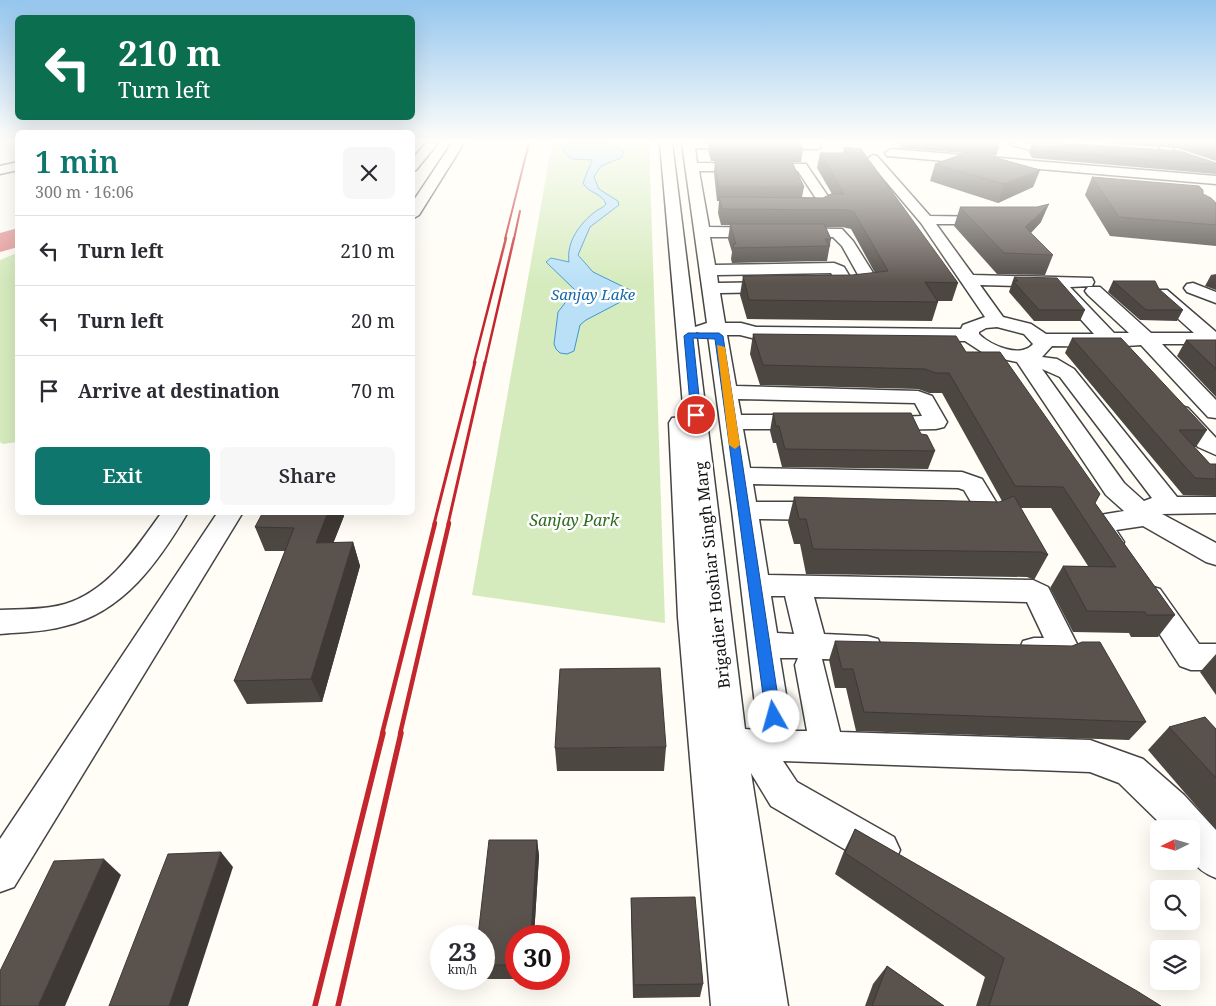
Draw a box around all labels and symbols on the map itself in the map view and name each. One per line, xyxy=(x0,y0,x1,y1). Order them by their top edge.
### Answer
water label: Sanjay Lake xyxy=(551,284,636,304)
pin xyxy=(675,394,717,436)
street label: Brigadier Hoshiar Singh Marg xyxy=(689,460,735,690)
park label: Sanjay Park xyxy=(529,509,620,531)
position arrow xyxy=(747,690,799,742)
north arrow xyxy=(1150,820,1200,870)
speed limit sign: 30 xyxy=(505,925,570,990)

